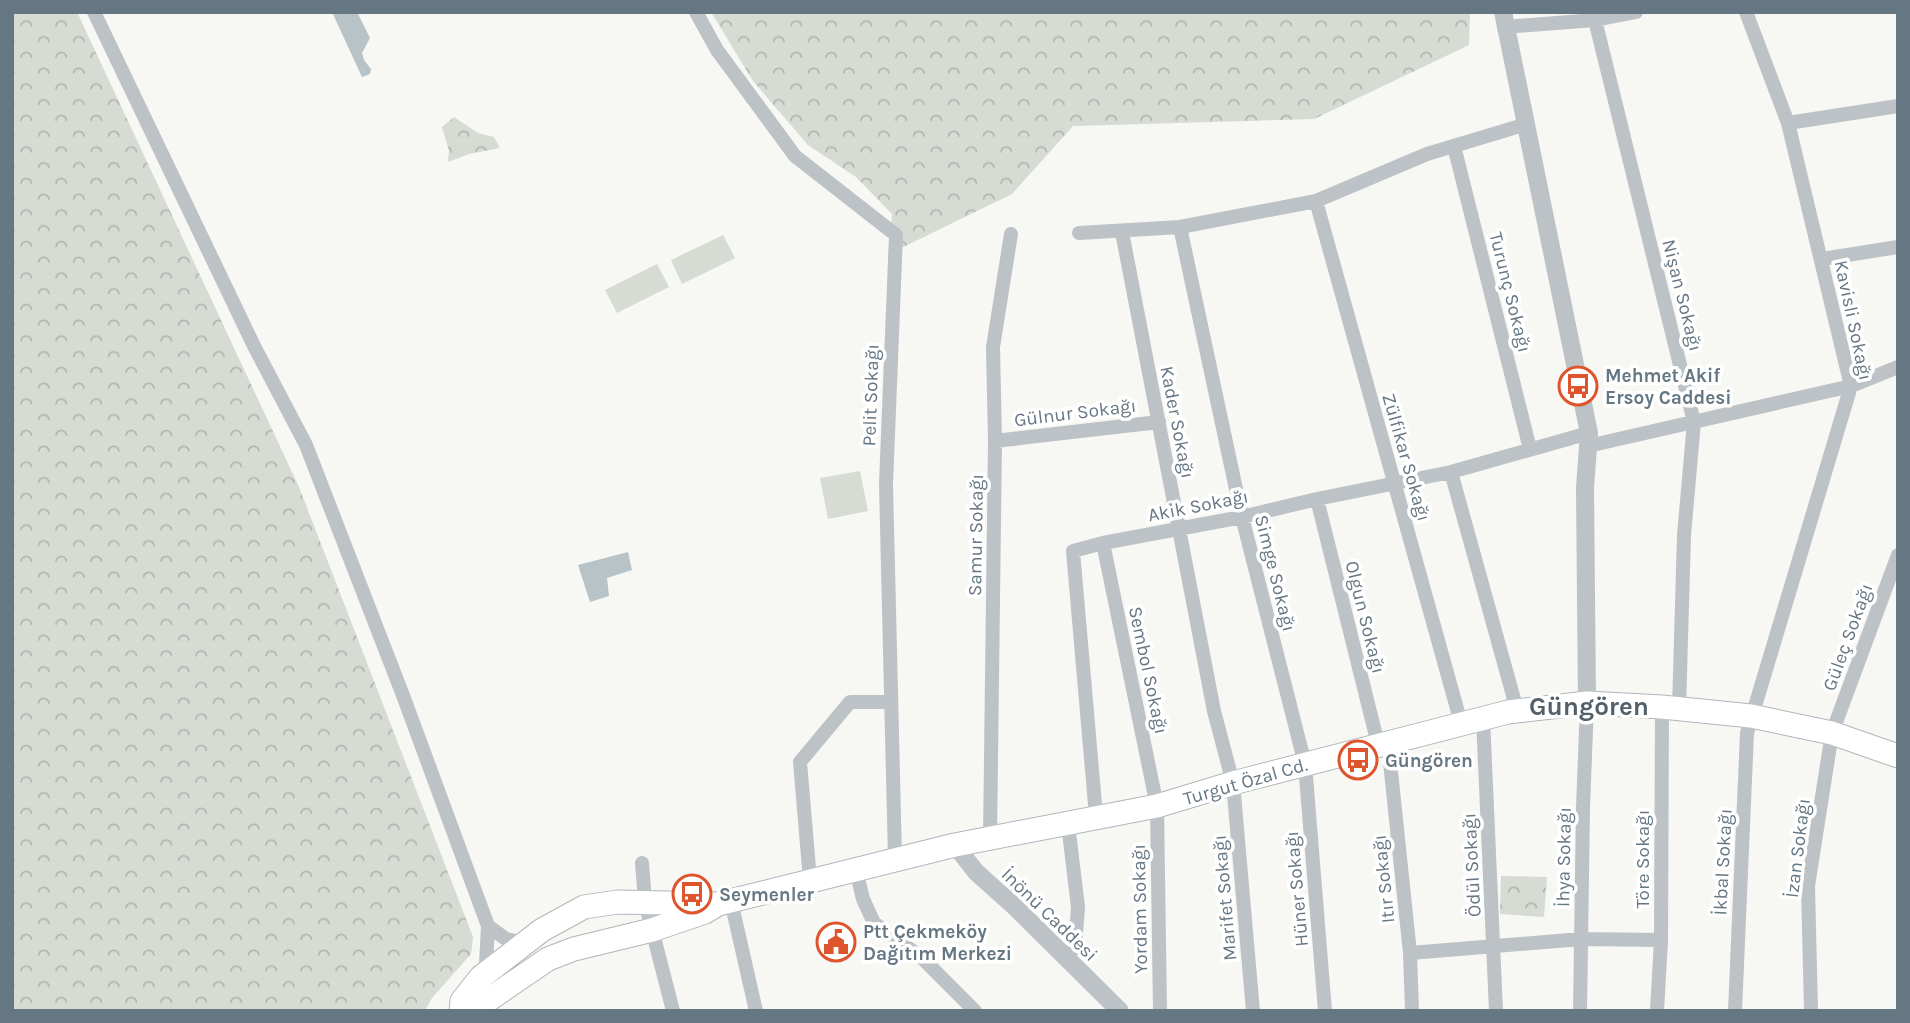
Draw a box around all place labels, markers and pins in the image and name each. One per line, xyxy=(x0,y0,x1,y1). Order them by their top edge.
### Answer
bus stop icon: Mehmet Akif Ersoy Caddesi xyxy=(1557,365,1599,407)
place label: Mehmet Akif Ersoy Caddesi xyxy=(1605,365,1732,409)
bus stop icon: Güngören xyxy=(1337,739,1379,781)
place label: Güngören xyxy=(1385,750,1473,772)
bus stop icon: Seymenler xyxy=(671,873,713,915)
place label: Seymenler xyxy=(719,884,815,906)
public building icon: Ptt Çekmeköy Dağıtım Merkezi xyxy=(815,921,857,963)
place label: Ptt Çekmeköy Dağıtım Merkezi xyxy=(863,921,1012,965)

